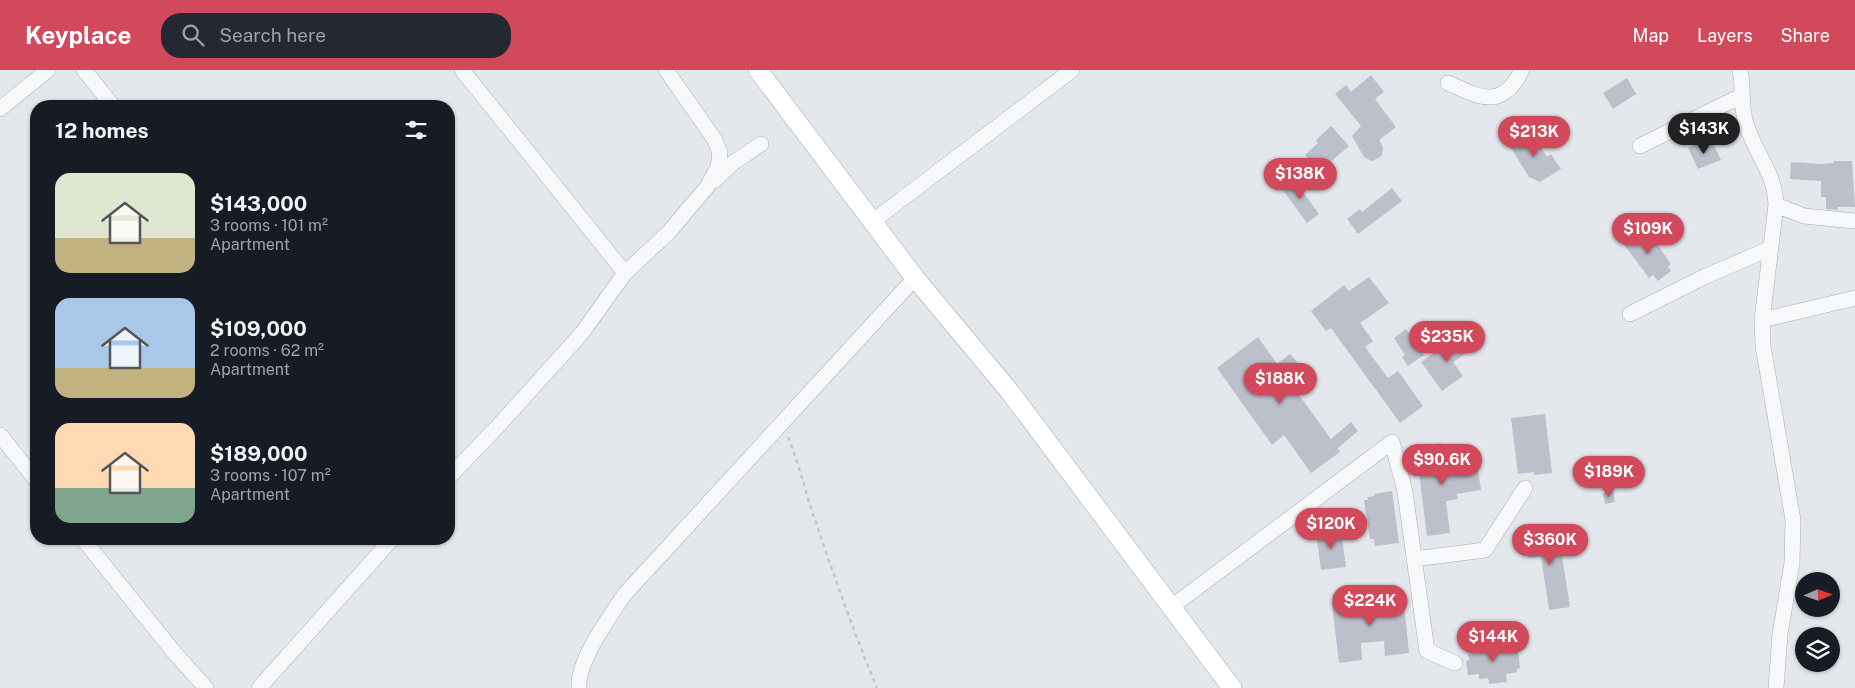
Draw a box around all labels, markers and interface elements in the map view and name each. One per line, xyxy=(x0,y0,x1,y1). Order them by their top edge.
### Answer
search box xyxy=(161,13,511,58)
text: Keyplace xyxy=(25,21,131,49)
icon: search xyxy=(179,21,207,49)
text: Search here xyxy=(219,24,326,46)
text: Map xyxy=(1633,25,1669,46)
text: Layers xyxy=(1697,25,1753,46)
text: Share xyxy=(1781,25,1830,46)
pin: $143K xyxy=(1669,112,1739,155)
icon: filters xyxy=(402,116,430,144)
pin: $213K xyxy=(1499,116,1569,158)
text: 12 homes xyxy=(55,118,149,143)
text: $143K xyxy=(1679,119,1729,138)
text: $213K xyxy=(1509,122,1559,141)
pin: $138K xyxy=(1265,158,1335,200)
text: $138K xyxy=(1275,164,1325,183)
text: $143,000 xyxy=(210,191,307,216)
icon: home xyxy=(95,193,155,253)
pin: $109K xyxy=(1613,212,1683,255)
text: 3 rooms · 101 m² xyxy=(210,216,328,235)
text: $109K xyxy=(1623,219,1673,238)
text: Apartment xyxy=(210,235,290,254)
text: $109,000 xyxy=(210,316,307,341)
icon: home xyxy=(95,318,155,378)
pin: $235K xyxy=(1412,320,1482,363)
text: $235K xyxy=(1420,327,1474,346)
text: 2 rooms · 62 m² xyxy=(210,341,324,360)
text: Apartment xyxy=(210,360,290,379)
pin: $188K xyxy=(1245,362,1315,405)
text: $188K xyxy=(1255,369,1305,388)
text: $189,000 xyxy=(210,441,307,466)
icon: home xyxy=(95,443,155,503)
pin: $90.6K xyxy=(1401,444,1483,486)
text: $90.6K xyxy=(1413,450,1471,469)
pin: $189K xyxy=(1574,456,1644,498)
text: $189K xyxy=(1584,462,1634,481)
text: 3 rooms · 107 m² xyxy=(210,466,331,485)
text: Apartment xyxy=(210,485,290,504)
pin: $120K xyxy=(1296,508,1366,550)
text: $120K xyxy=(1306,514,1356,533)
pin: $360K xyxy=(1515,524,1585,566)
text: $360K xyxy=(1523,530,1577,549)
north arrow xyxy=(1795,572,1840,618)
map controls xyxy=(1795,572,1840,672)
pin: $224K xyxy=(1335,584,1405,627)
text: $224K xyxy=(1343,591,1397,610)
pin: $144K xyxy=(1458,620,1528,663)
text: $144K xyxy=(1468,627,1518,646)
button: layers xyxy=(1795,627,1840,672)

